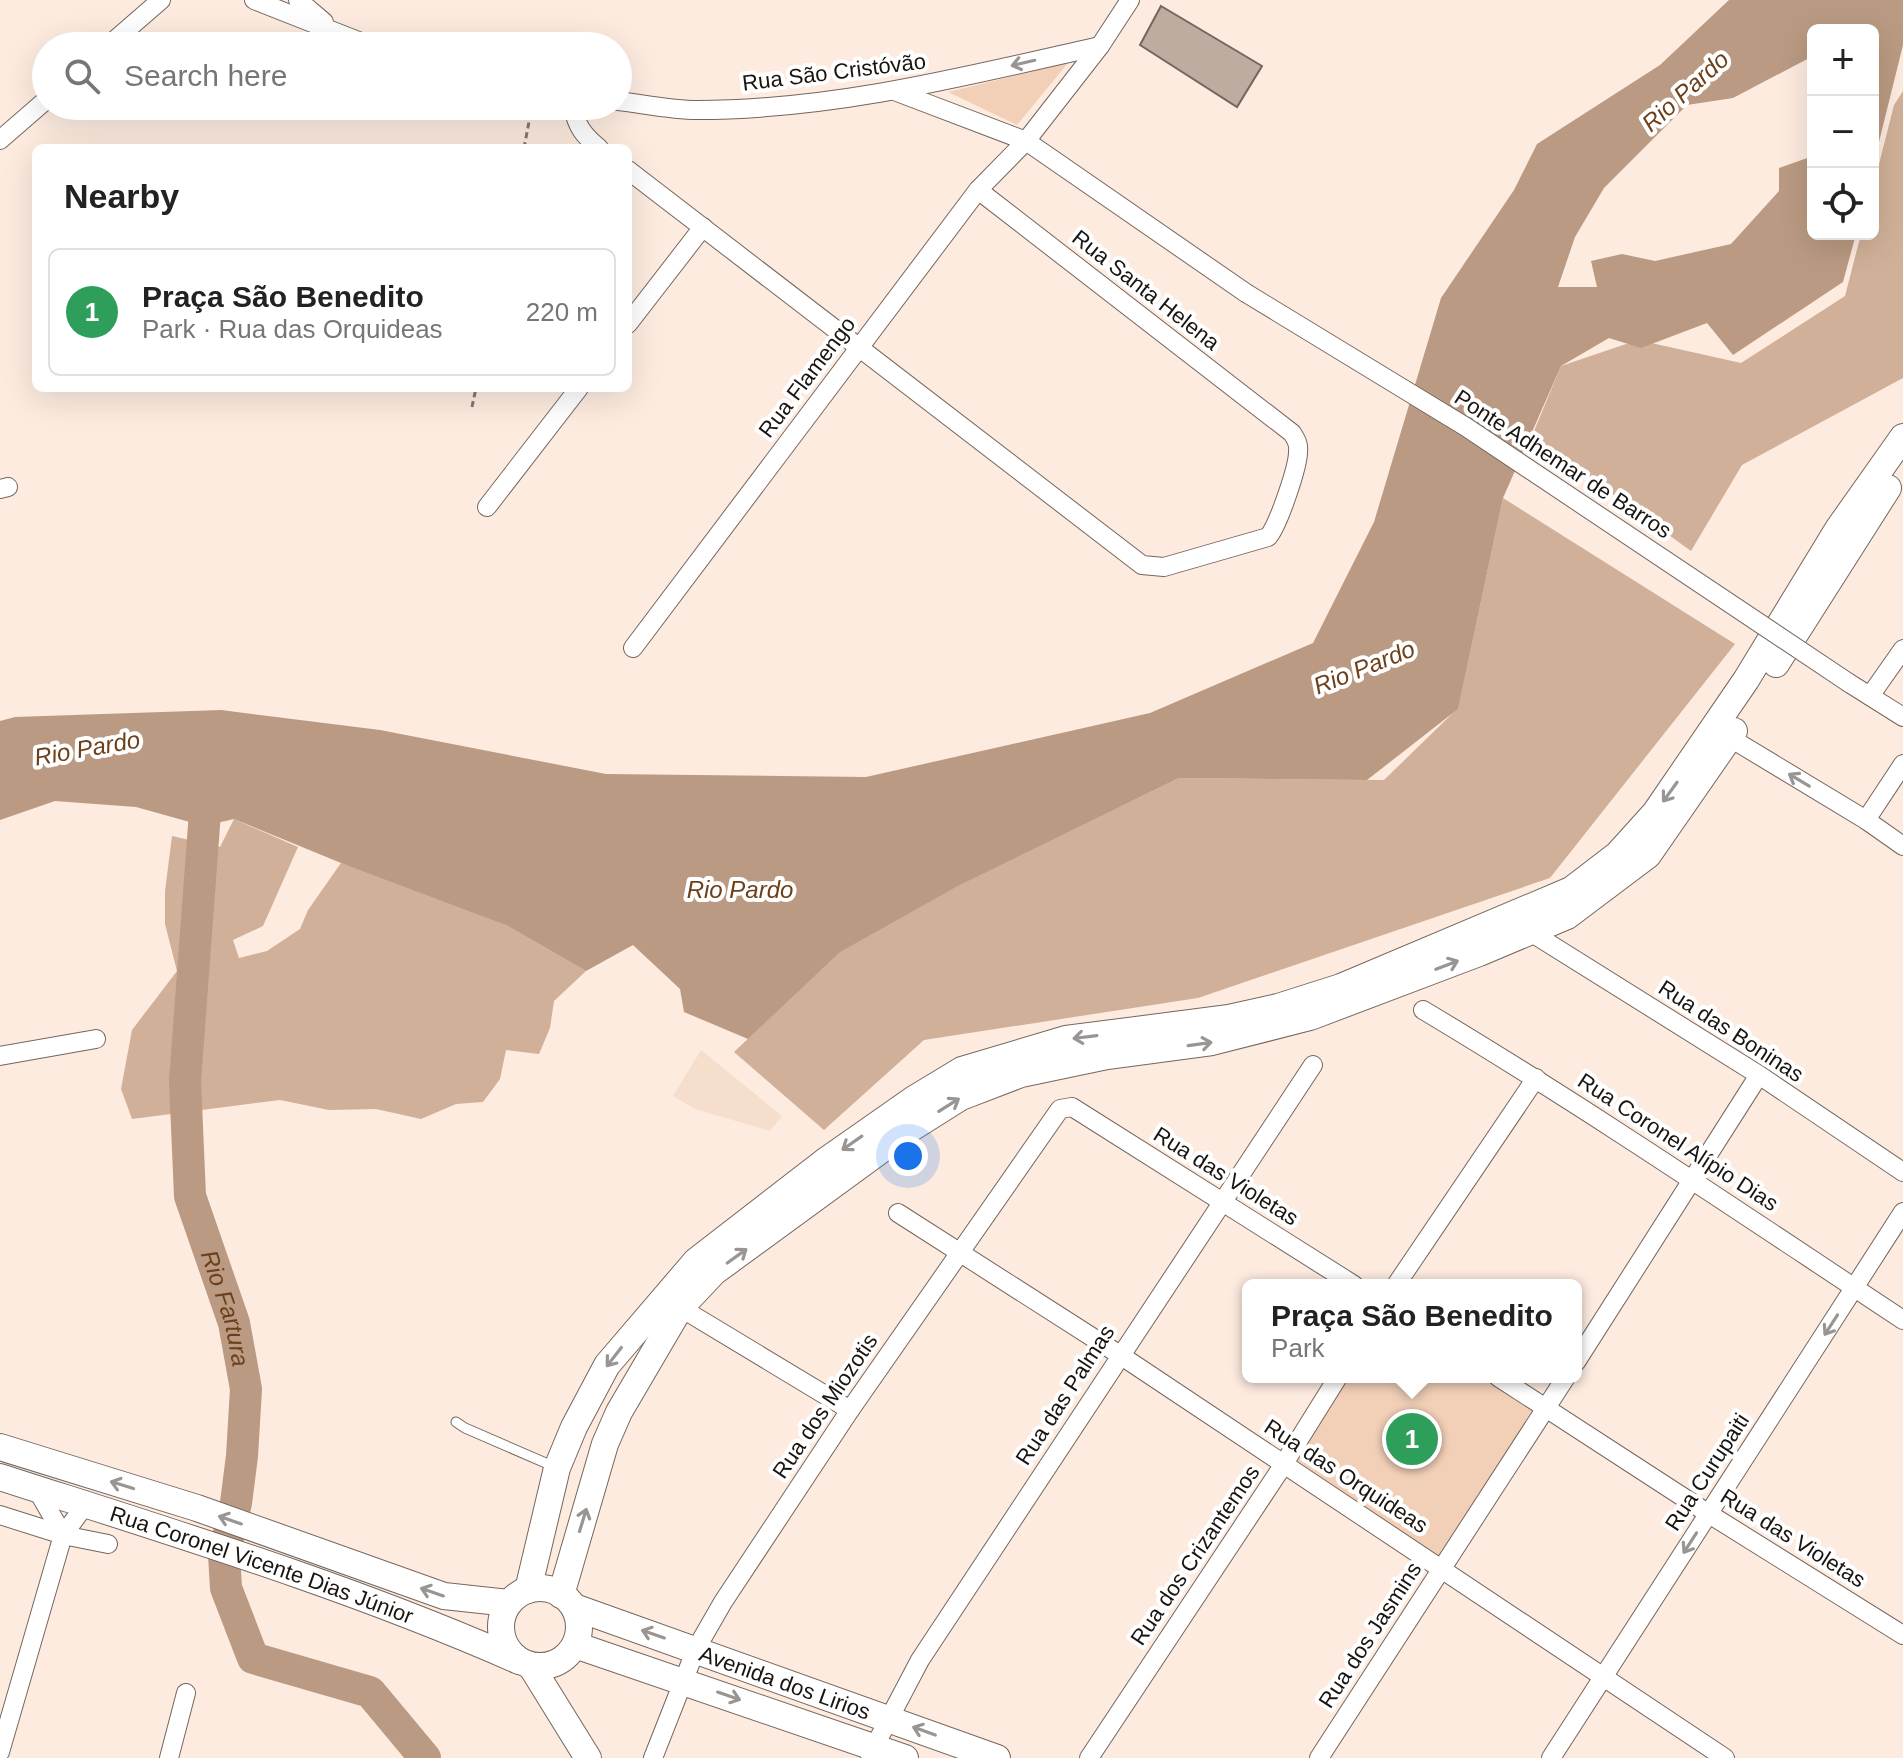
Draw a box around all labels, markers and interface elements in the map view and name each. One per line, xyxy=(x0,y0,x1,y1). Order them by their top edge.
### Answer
map controls xyxy=(1807,24,1879,240)
button: + xyxy=(1807,24,1879,96)
search box xyxy=(32,32,632,120)
water label: Rio Pardo xyxy=(1636,45,1734,137)
street label: Rua São Cristóvão xyxy=(741,48,927,96)
icon: search xyxy=(60,54,104,98)
one-way arrow xyxy=(1011,57,1037,72)
text: Search here xyxy=(124,59,287,92)
button: − xyxy=(1807,96,1879,168)
button: locate xyxy=(1807,168,1879,240)
text: Nearby xyxy=(64,177,179,215)
street label: Rua Santa Helena xyxy=(1067,225,1225,356)
text: Praça São Benedito xyxy=(142,280,424,313)
text: 1 xyxy=(85,297,99,327)
text: 220 m xyxy=(526,297,598,327)
street label: Rua Flamengo xyxy=(754,312,860,442)
text: Park · Rua das Orquideas xyxy=(142,314,443,344)
street label: Ponte Adhemar de Barros xyxy=(1450,385,1676,543)
water label: Rio Pardo xyxy=(1309,634,1419,700)
water label: Rio Pardo xyxy=(32,725,142,771)
one-way arrow xyxy=(1788,771,1811,787)
one-way arrow xyxy=(1662,780,1678,802)
water label: Rio Pardo xyxy=(687,876,793,903)
one-way arrow xyxy=(1434,957,1459,971)
street label: Rua das Boninas xyxy=(1654,975,1808,1087)
one-way arrow xyxy=(1073,1030,1098,1045)
one-way arrow xyxy=(1187,1036,1212,1051)
street label: Rua Coronel Alípio Dias xyxy=(1573,1068,1783,1216)
one-way arrow xyxy=(937,1096,960,1112)
street label: Rua das Violetas xyxy=(1149,1121,1303,1231)
one-way arrow xyxy=(841,1135,863,1151)
your location xyxy=(888,1136,928,1176)
water label: Rio Fartura xyxy=(196,1246,255,1368)
one-way arrow xyxy=(726,1247,747,1264)
popup xyxy=(1242,1279,1582,1383)
text: Praça São Benedito xyxy=(1271,1299,1553,1332)
one-way arrow xyxy=(1822,1313,1838,1336)
street label: Rua das Palmas xyxy=(1011,1321,1119,1469)
street label: Rua dos Miozotis xyxy=(767,1329,883,1483)
text: Park xyxy=(1271,1333,1325,1363)
one-way arrow xyxy=(606,1346,623,1367)
pin: 1 xyxy=(1386,1409,1438,1469)
street label: Rua Curupaiti xyxy=(1660,1409,1754,1535)
street label: Rua das Orquideas xyxy=(1260,1414,1432,1538)
street label: Rua dos Crizantemos xyxy=(1125,1460,1265,1650)
one-way arrow xyxy=(110,1477,135,1492)
street label: Rua das Violetas xyxy=(1716,1483,1870,1593)
street label: Rua Coronel Vicente Dias Júnior xyxy=(107,1501,417,1628)
one-way arrow xyxy=(576,1507,591,1533)
one-way arrow xyxy=(218,1512,243,1526)
one-way arrow xyxy=(1682,1532,1698,1554)
street label: Rua dos Jasmins xyxy=(1314,1557,1426,1713)
one-way arrow xyxy=(420,1583,445,1598)
one-way arrow xyxy=(640,1626,665,1641)
street label: Avenida dos Lirios xyxy=(696,1640,874,1724)
one-way arrow xyxy=(716,1690,741,1704)
one-way arrow xyxy=(912,1723,937,1737)

